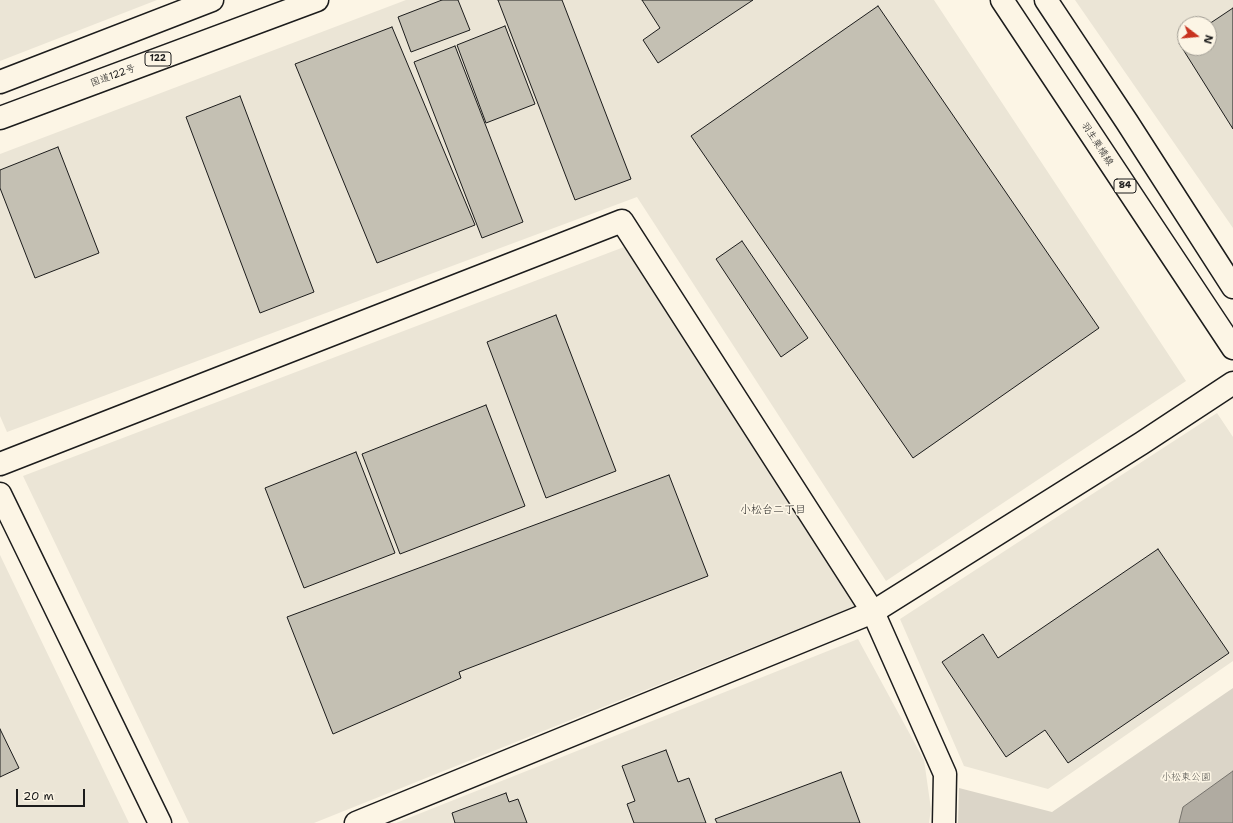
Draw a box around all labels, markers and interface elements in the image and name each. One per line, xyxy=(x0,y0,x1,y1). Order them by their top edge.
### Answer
north arrow xyxy=(1177,16,1217,56)
text: N xyxy=(1200,33,1216,45)
road number: 122 xyxy=(145,52,171,66)
street label: 国道122号 xyxy=(89,62,137,90)
street label: 羽生栗橋線 xyxy=(1078,120,1116,168)
road number: 84 xyxy=(1114,179,1136,193)
district label: 小松台二丁目 xyxy=(740,503,806,517)
park label: 小松東公園 xyxy=(1161,771,1211,783)
scale bar xyxy=(18,781,87,807)
text: 20 m xyxy=(23,788,54,804)

